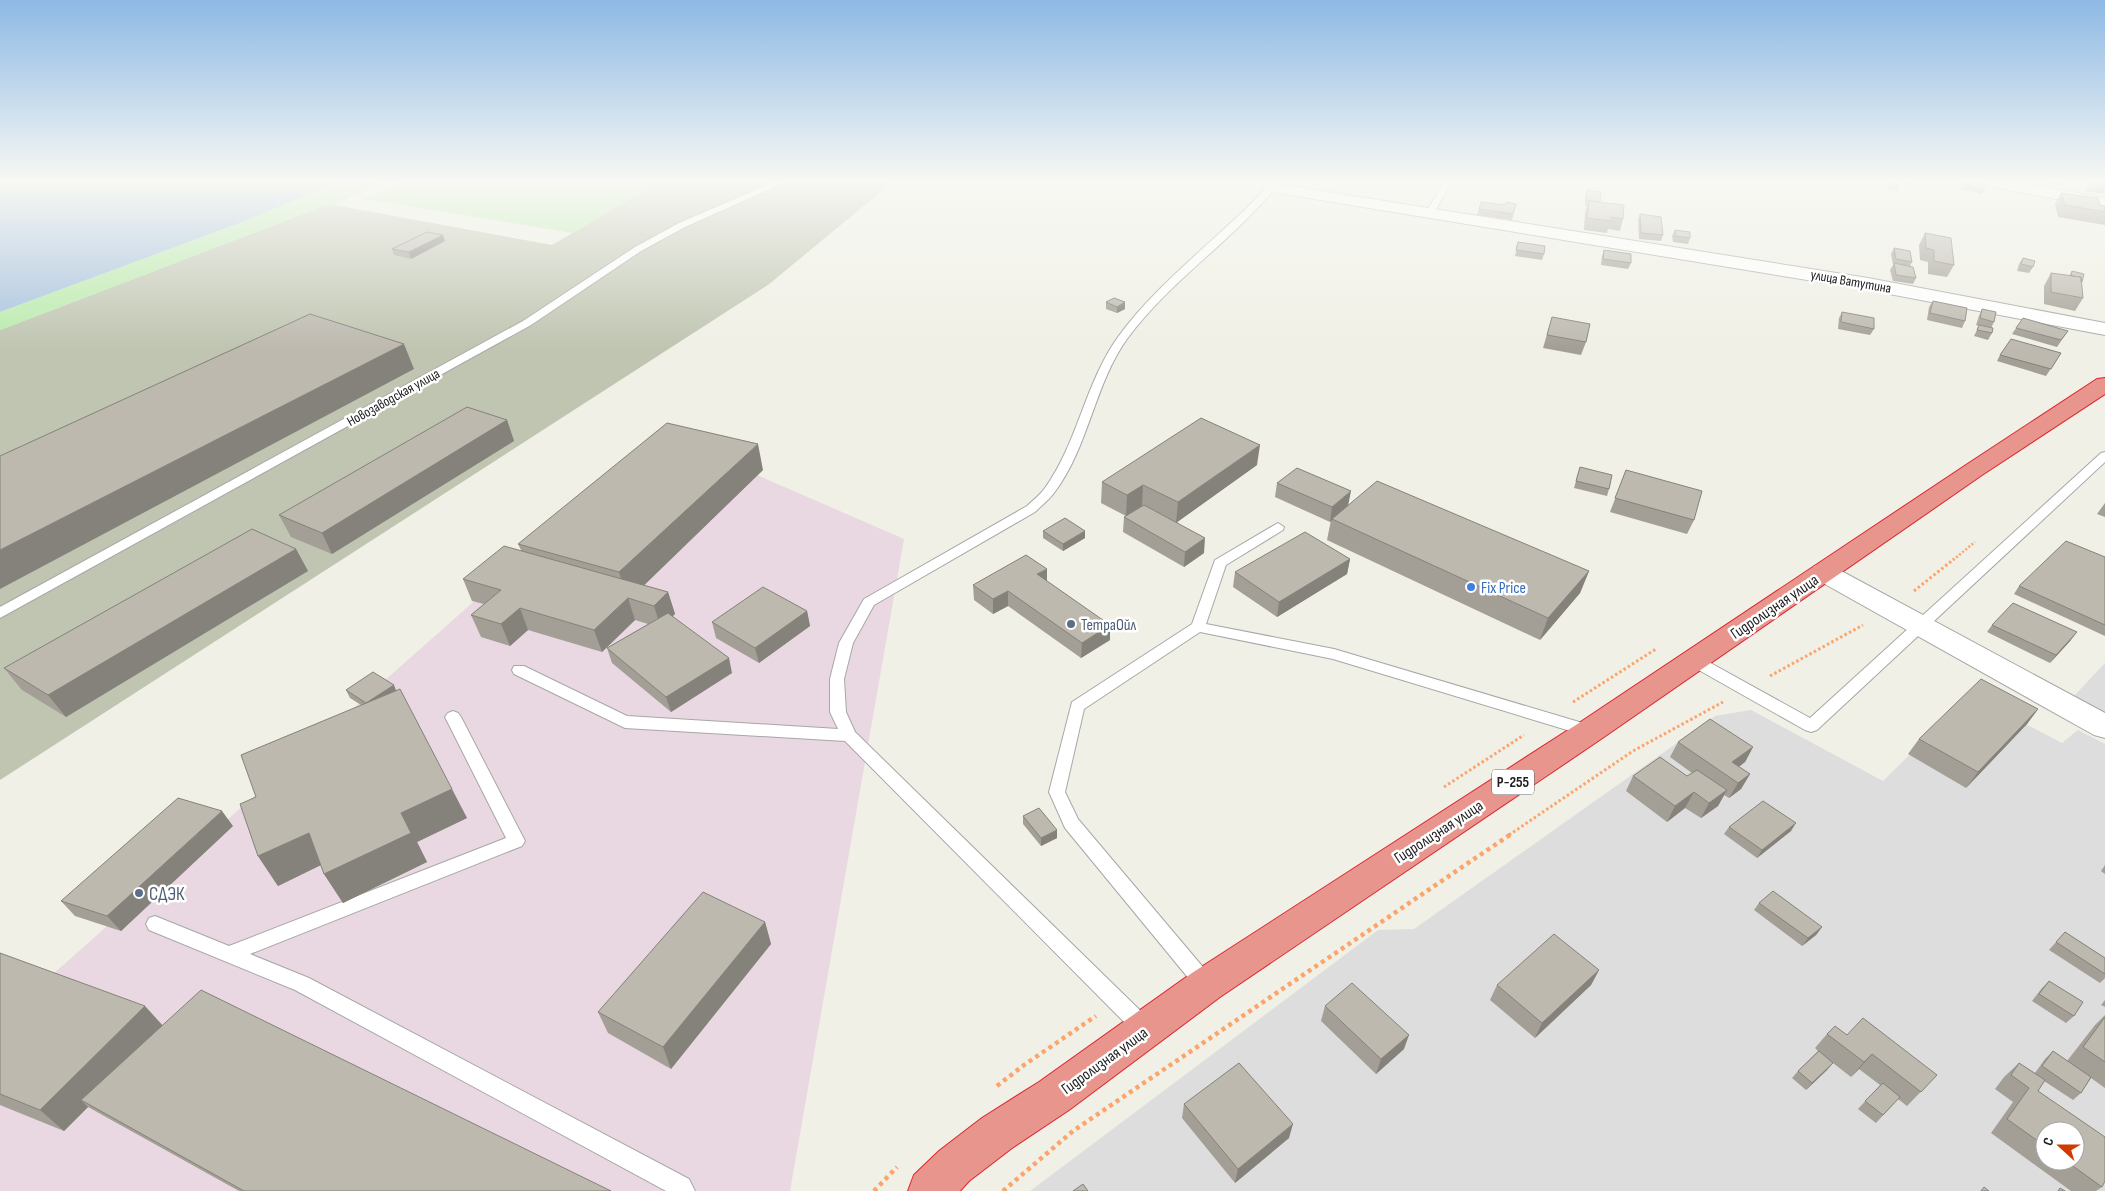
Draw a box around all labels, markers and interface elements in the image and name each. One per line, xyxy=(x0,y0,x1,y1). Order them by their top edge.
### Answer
street label: улица Ватутина xyxy=(1809,266,1893,297)
street label: Новозаводская улица xyxy=(344,365,443,430)
street label: Гидролизная улица xyxy=(1727,571,1822,644)
place label: Fix Price xyxy=(1481,579,1526,598)
marker: Fix Price xyxy=(1465,581,1477,593)
place label: ТетраОйл xyxy=(1081,616,1136,635)
marker: ТетраОйл xyxy=(1065,618,1077,630)
road number: Р-255 xyxy=(1492,770,1534,794)
street label: Гидролизная улица xyxy=(1391,796,1487,868)
place label: СДЭК xyxy=(149,883,185,906)
marker: СДЭК xyxy=(133,887,145,899)
street label: Гидролизная улица xyxy=(1058,1024,1152,1099)
north arrow xyxy=(2035,1121,2085,1171)
text: С xyxy=(2039,1135,2058,1148)

